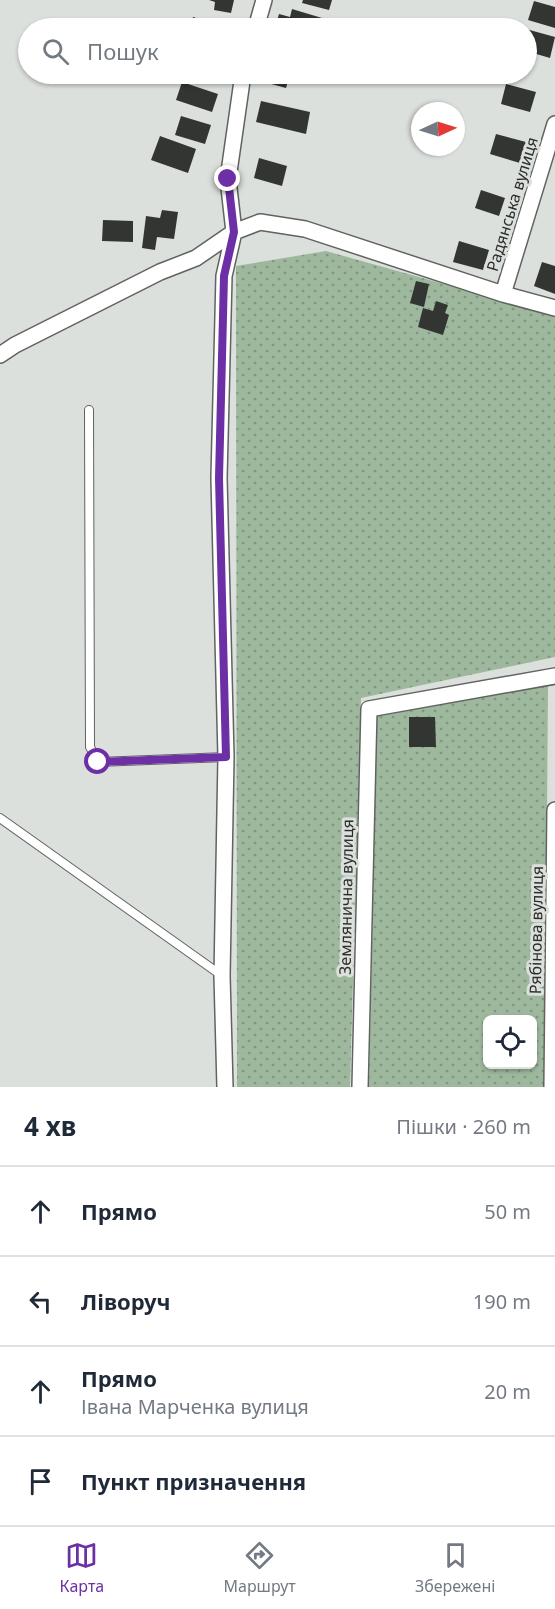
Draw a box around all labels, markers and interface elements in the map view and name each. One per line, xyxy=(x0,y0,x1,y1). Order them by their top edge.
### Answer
search box xyxy=(18,18,537,84)
icon: search xyxy=(39,35,72,68)
text: Пошук xyxy=(87,36,159,66)
north arrow xyxy=(411,102,465,156)
street label: Радянська вулиця xyxy=(481,134,543,274)
route end xyxy=(214,165,240,191)
route start xyxy=(84,748,110,774)
street label: Землянична вулиця xyxy=(334,819,358,975)
street label: Рябінова вулиця xyxy=(524,866,548,994)
map controls xyxy=(483,1015,537,1069)
button: locate xyxy=(483,1015,537,1069)
text: 4 хв xyxy=(24,1108,76,1144)
text: Пішки · 260 m xyxy=(396,1113,531,1140)
icon: ahead xyxy=(24,1195,57,1228)
text: Прямо xyxy=(81,1196,157,1226)
text: 50 m xyxy=(484,1198,531,1225)
icon: left xyxy=(24,1285,57,1318)
text: Ліворуч xyxy=(81,1286,171,1316)
text: 190 m xyxy=(473,1288,531,1315)
text: Прямо xyxy=(81,1363,157,1393)
icon: ahead xyxy=(24,1375,57,1408)
text: 20 m xyxy=(484,1378,531,1405)
text: Івана Марченка вулиця xyxy=(81,1393,309,1420)
icon: arrive xyxy=(24,1465,57,1498)
text: Пункт призначення xyxy=(81,1466,306,1496)
tab: Карта xyxy=(60,1539,104,1597)
tab: Маршрут xyxy=(223,1539,296,1597)
tab: Збережені xyxy=(415,1539,495,1597)

